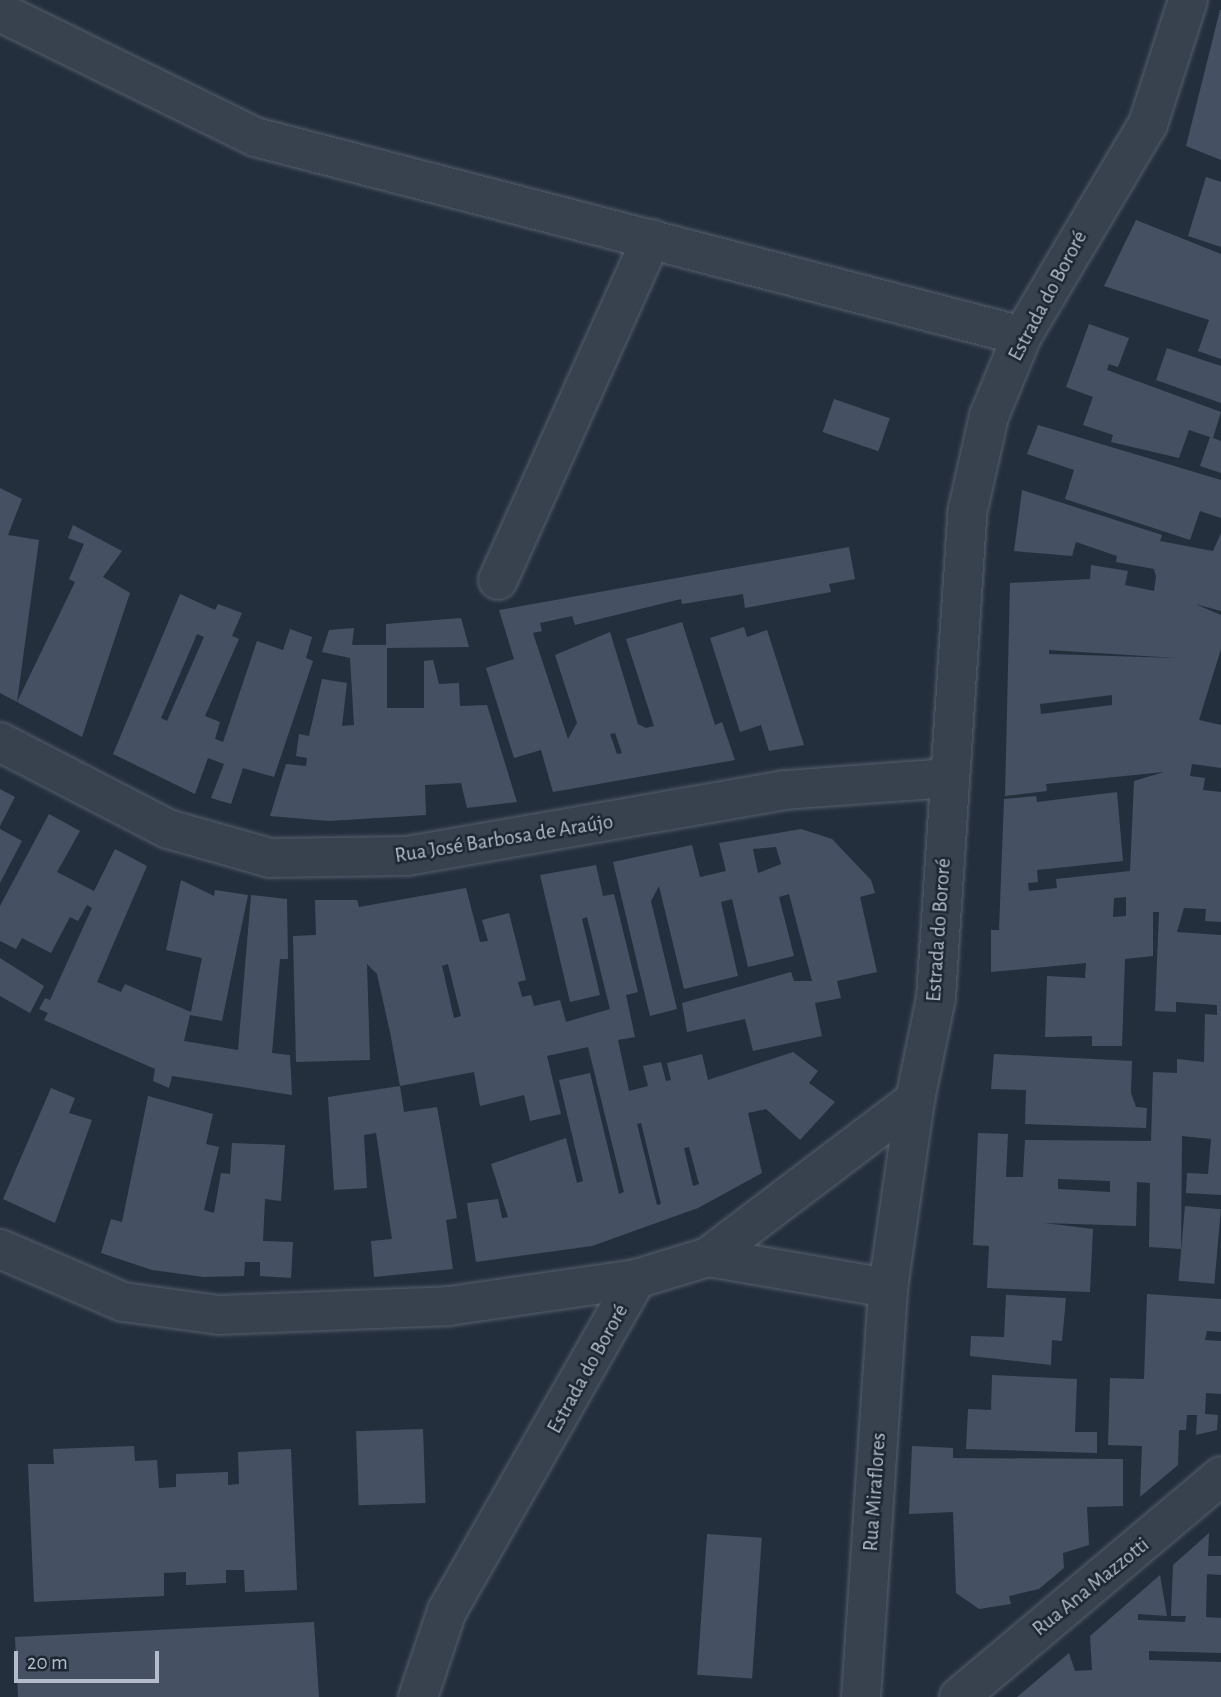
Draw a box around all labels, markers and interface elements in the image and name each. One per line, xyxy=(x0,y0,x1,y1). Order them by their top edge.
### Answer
street label: Estrada do Bororé xyxy=(1003,227,1093,365)
street label: Rua José Barbosa de Araújo xyxy=(393,809,615,869)
street label: Estrada do Bororé xyxy=(921,857,957,1003)
street label: Estrada do Bororé xyxy=(542,1300,634,1438)
street label: Rua Miraflores xyxy=(858,1432,892,1552)
street label: Rua Ana Mazzotti xyxy=(1028,1532,1154,1642)
scale bar xyxy=(18,1638,163,1682)
text: 20 m xyxy=(27,1652,68,1673)

